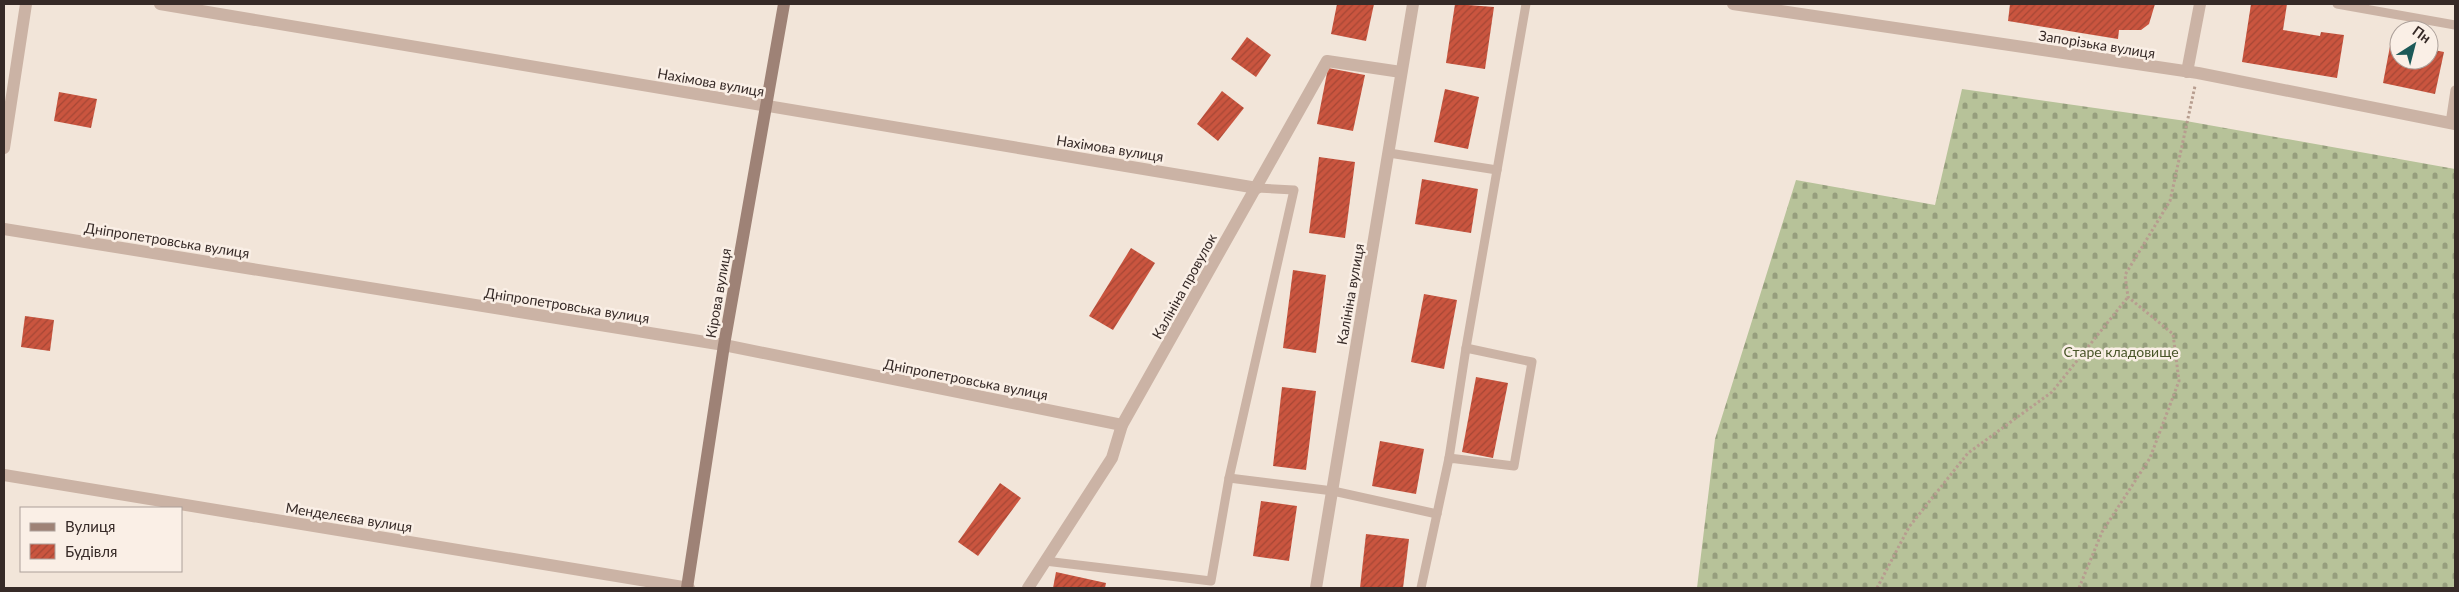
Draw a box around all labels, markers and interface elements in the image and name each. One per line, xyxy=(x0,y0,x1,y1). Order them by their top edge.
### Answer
north arrow xyxy=(2389,20,2439,70)
text: Пн xyxy=(2410,22,2434,46)
street label: Запорізька вулиця xyxy=(2038,26,2156,62)
street label: Нахімова вулиця xyxy=(656,64,766,100)
street label: Нахімова вулиця xyxy=(1055,131,1165,165)
street label: Дніпропетровська вулиця xyxy=(83,219,251,261)
street label: Калініна провулок xyxy=(1148,230,1220,342)
street label: Калініна вулиця xyxy=(1333,242,1367,346)
street label: Кірова вулиця xyxy=(702,247,734,339)
street label: Дніпропетровська вулиця xyxy=(483,284,651,326)
park label: Старе кладовище xyxy=(2063,343,2179,360)
street label: Дніпропетровська вулиця xyxy=(882,355,1050,403)
street label: Менделєєва вулиця xyxy=(284,499,414,535)
legend xyxy=(20,507,182,572)
text: Вулиця xyxy=(65,517,115,535)
text: Будівля xyxy=(65,542,117,560)

